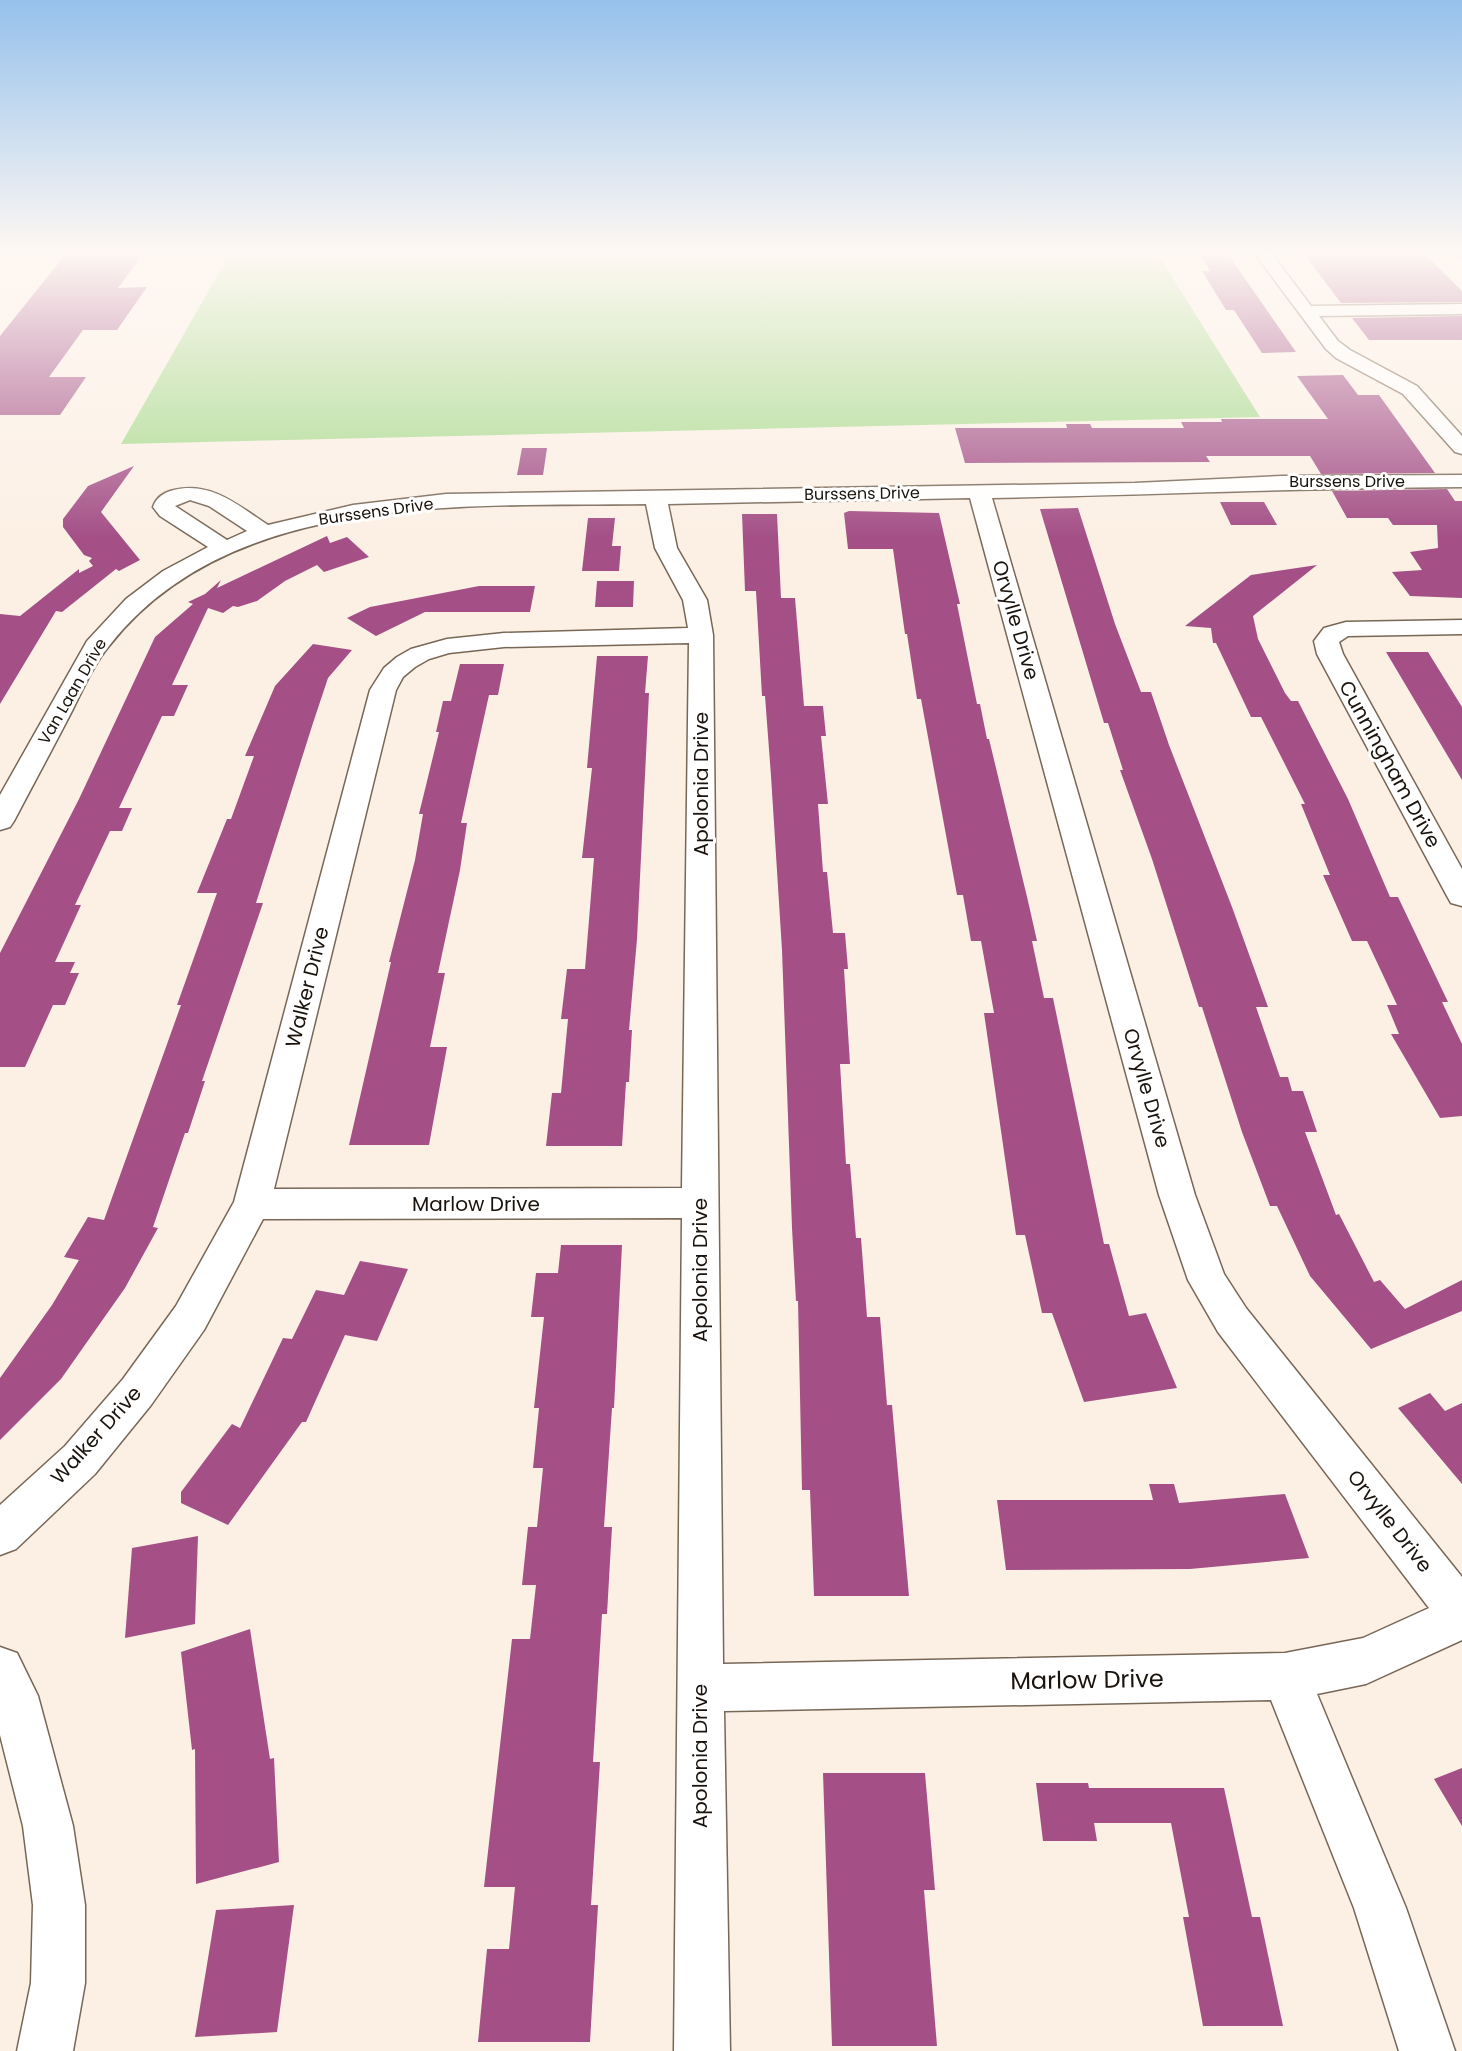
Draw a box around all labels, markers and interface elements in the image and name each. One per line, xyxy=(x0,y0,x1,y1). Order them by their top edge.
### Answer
street label: Burssens Drive xyxy=(1289,470,1405,493)
street label: Burssens Drive xyxy=(804,481,920,506)
street label: Burssens Drive xyxy=(317,492,435,531)
street label: Orvylle Drive xyxy=(986,557,1046,683)
street label: Van Laan Drive xyxy=(33,634,112,749)
street label: Cunningham Drive xyxy=(1332,675,1448,853)
street label: Apolonia Drive xyxy=(687,712,715,856)
street label: Walker Drive xyxy=(278,924,336,1050)
street label: Orvylle Drive xyxy=(1117,1025,1177,1151)
street label: Marlow Drive xyxy=(412,1190,540,1218)
street label: Apolonia Drive xyxy=(686,1198,714,1342)
street label: Walker Drive xyxy=(44,1380,148,1490)
street label: Orvylle Drive xyxy=(1341,1464,1439,1578)
street label: Marlow Drive xyxy=(1010,1662,1164,1697)
street label: Apolonia Drive xyxy=(686,1684,714,1828)

